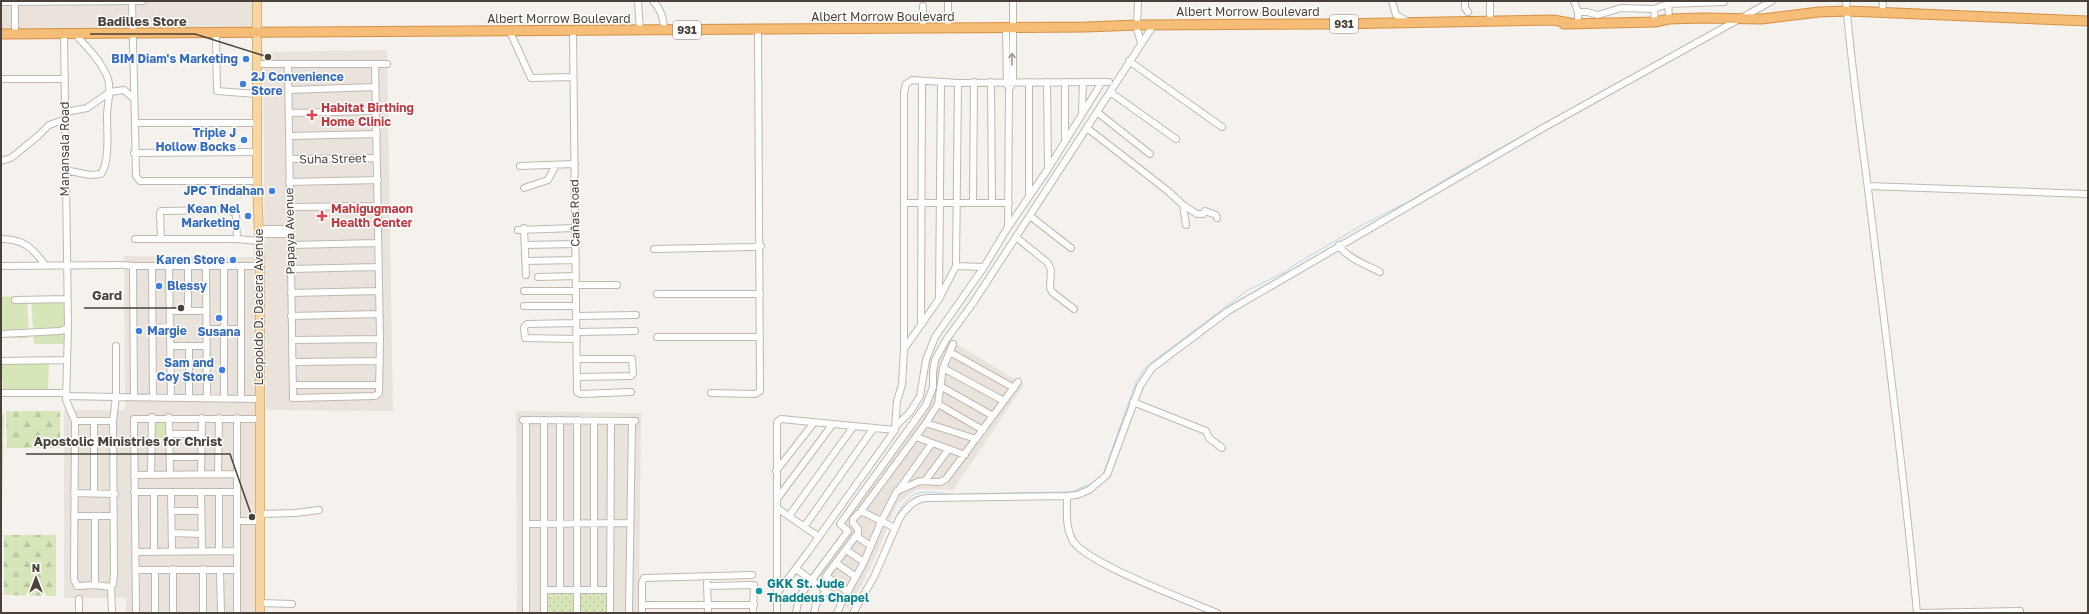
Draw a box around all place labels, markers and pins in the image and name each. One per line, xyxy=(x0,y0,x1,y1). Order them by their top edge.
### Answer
callout: Badilles Store xyxy=(90,9,195,34)
place label: BIM Diam's Marketing xyxy=(111,51,238,66)
marker: BIM Diam's Marketing xyxy=(241,54,251,64)
place label: 2J Convenience Store xyxy=(251,69,344,98)
marker: 2J Convenience Store xyxy=(238,79,248,89)
place label: Habitat Birthing Home Clinic xyxy=(321,100,414,129)
marker: Habitat Birthing Home Clinic xyxy=(306,109,318,121)
place label: Triple J Hollow Bocks xyxy=(155,125,236,154)
marker: Triple J Hollow Bocks xyxy=(239,135,249,145)
place label: JPC Tindahan xyxy=(183,183,264,198)
marker: JPC Tindahan xyxy=(267,186,277,196)
place label: Kean Nel Marketing xyxy=(181,201,240,230)
place label: Mahigugmaon Health Center xyxy=(331,201,413,230)
marker: Mahigugmaon Health Center xyxy=(316,210,328,222)
marker: Kean Nel Marketing xyxy=(243,211,253,221)
place label: Karen Store xyxy=(156,252,225,267)
marker: Karen Store xyxy=(228,255,238,265)
place label: Blessy xyxy=(167,278,208,293)
marker: Blessy xyxy=(154,281,164,291)
callout: Gard xyxy=(84,283,130,308)
marker: Susana xyxy=(214,313,224,323)
place label: Margie xyxy=(147,323,187,338)
place label: Susana xyxy=(197,324,241,339)
marker: Margie xyxy=(134,326,144,336)
place label: Sam and Coy Store xyxy=(157,355,214,384)
marker: Sam and Coy Store xyxy=(217,365,227,375)
callout: Apostolic Ministries for Christ xyxy=(26,429,230,454)
place label: GKK St. Jude Thaddeus Chapel xyxy=(767,576,869,605)
marker: GKK St. Jude Thaddeus Chapel xyxy=(754,586,764,596)

